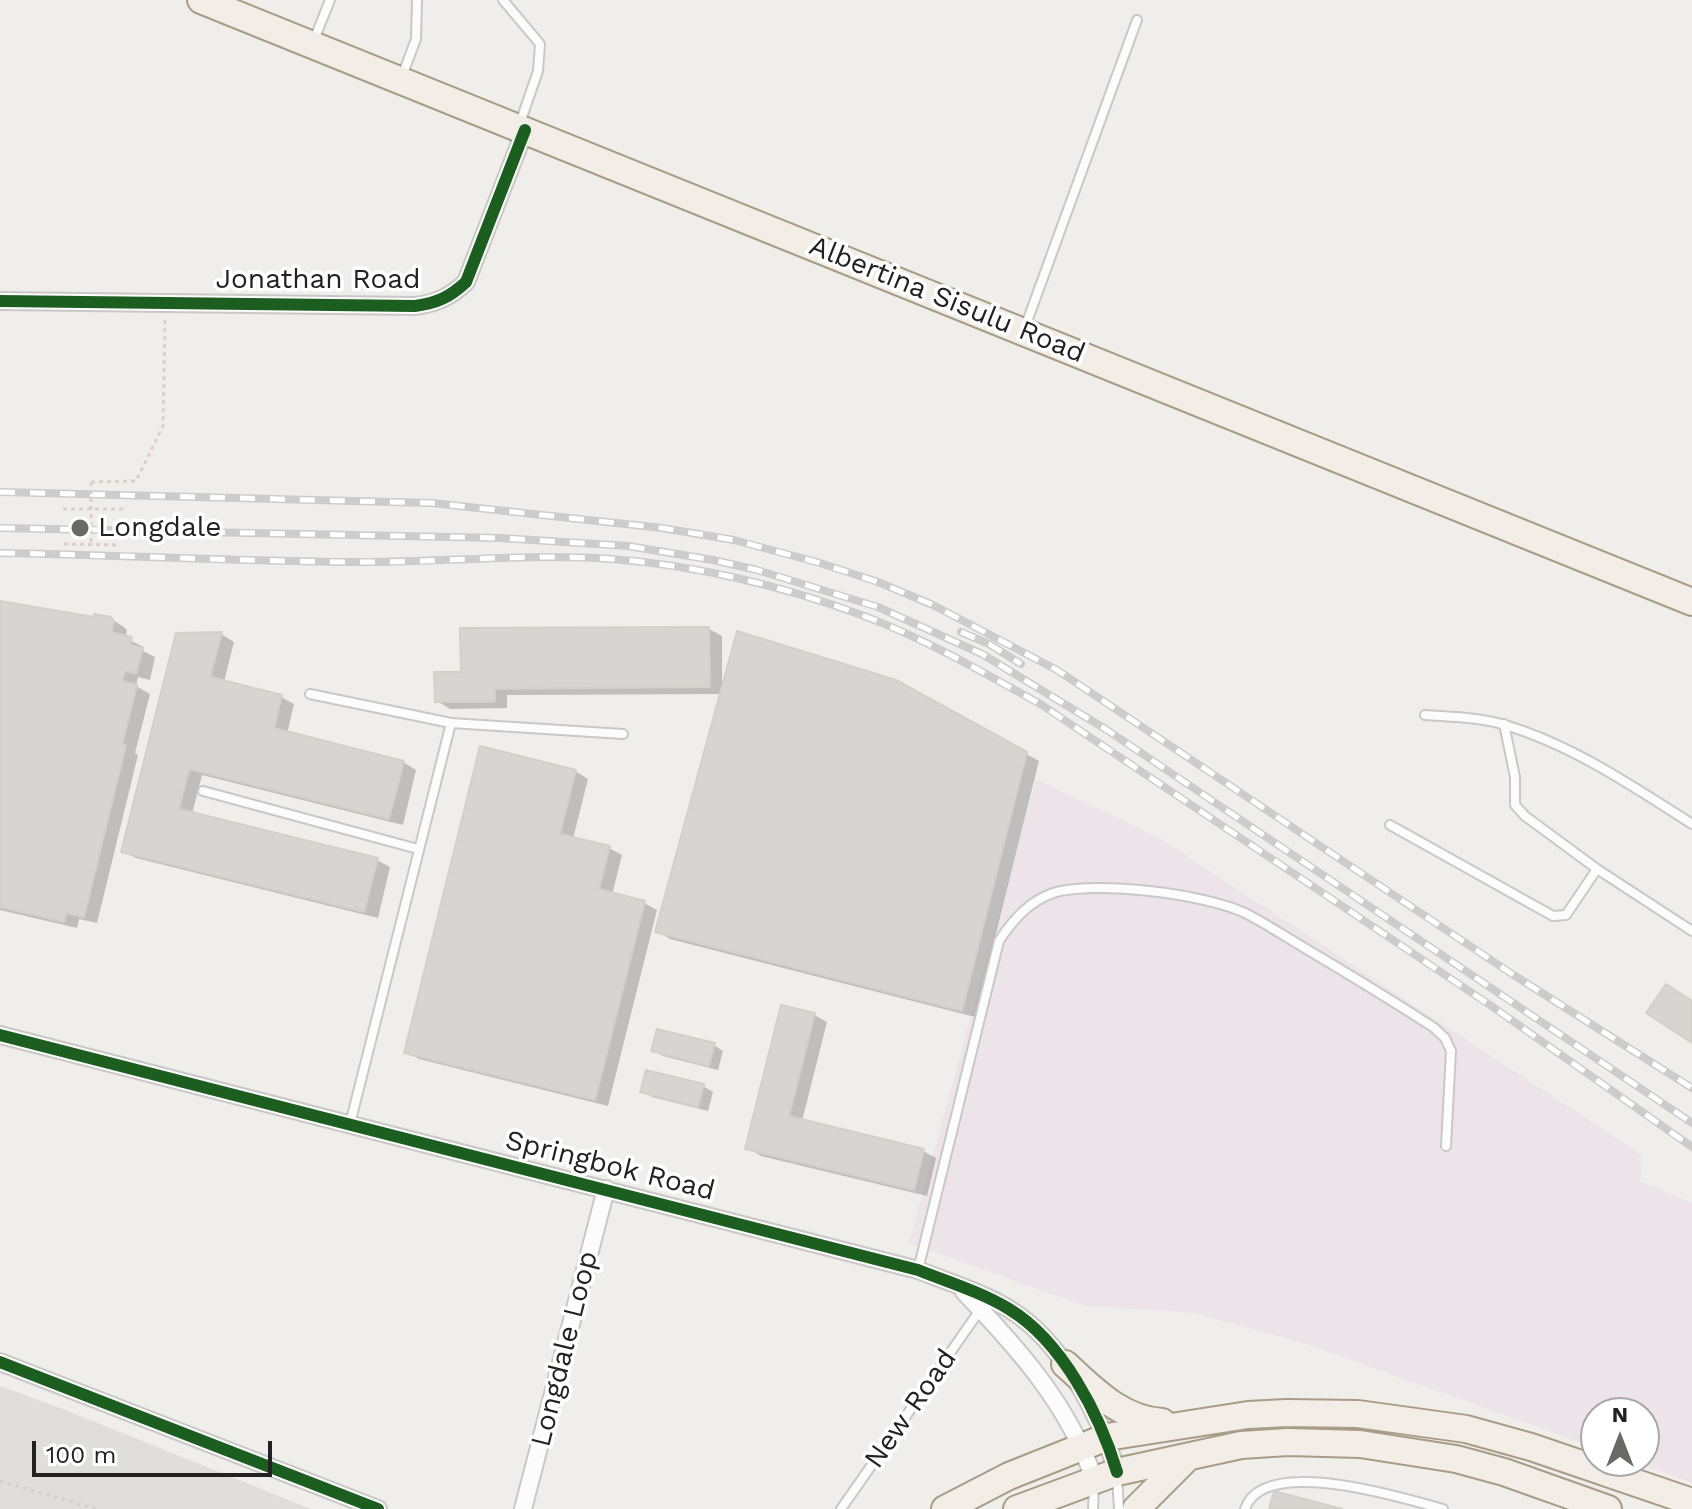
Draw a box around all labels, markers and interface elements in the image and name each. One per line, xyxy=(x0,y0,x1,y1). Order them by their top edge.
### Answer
street label: Albertina Sisulu Road xyxy=(804,229,1090,371)
street label: Jonathan Road xyxy=(215,263,421,297)
place label: Longdale xyxy=(98,511,221,545)
marker: Longdale xyxy=(69,517,91,539)
street label: Springbok Road xyxy=(502,1124,718,1208)
street label: Longdale Loop xyxy=(524,1248,606,1450)
street label: New Road xyxy=(858,1343,964,1475)
north arrow xyxy=(1580,1397,1660,1477)
text: N xyxy=(1612,1402,1628,1427)
scale bar xyxy=(36,1425,276,1475)
text: 100 m xyxy=(46,1441,116,1469)

